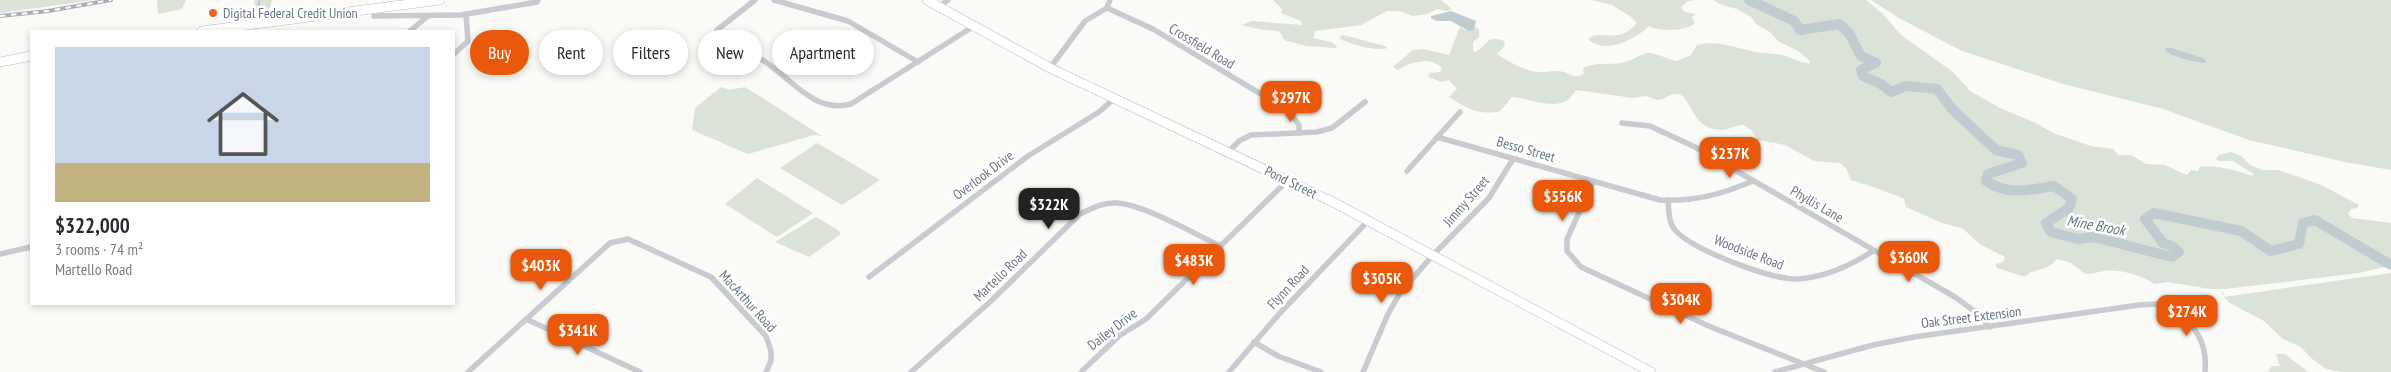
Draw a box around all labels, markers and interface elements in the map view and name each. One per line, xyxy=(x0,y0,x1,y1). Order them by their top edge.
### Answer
place label: Digital Federal Credit Union xyxy=(223,4,358,22)
marker: Digital Federal Credit Union xyxy=(207,7,219,19)
street label: Crossfield Road xyxy=(1166,19,1238,73)
chip: Buy xyxy=(470,30,529,75)
chip: Rent xyxy=(539,30,603,75)
chip: Filters xyxy=(613,30,688,75)
chip: New xyxy=(698,30,762,75)
chip: Apartment xyxy=(772,30,874,75)
icon: home xyxy=(198,79,288,169)
pin: $297K xyxy=(1256,80,1326,123)
text: $297K xyxy=(1272,87,1310,107)
street label: Besso Street xyxy=(1495,132,1557,166)
pin: $237K xyxy=(1695,136,1765,179)
text: $237K xyxy=(1711,143,1749,163)
street label: Overlook Drive xyxy=(949,146,1017,204)
street label: Pond Street xyxy=(1262,162,1320,202)
street label: Jimmy Street xyxy=(1438,172,1493,231)
pin: $556K xyxy=(1528,180,1598,222)
street label: Phyllis Lane xyxy=(1787,182,1847,226)
text: $556K xyxy=(1544,186,1582,206)
pin: $322K xyxy=(1014,188,1084,230)
text: $322K xyxy=(1030,194,1068,214)
water label: Mine Brook xyxy=(2065,211,2129,240)
text: $322,000 xyxy=(55,212,130,239)
street label: Woodside Road xyxy=(1711,230,1787,274)
text: 3 rooms · 74 m² xyxy=(55,239,143,259)
pin: $360K xyxy=(1874,240,1944,283)
pin: $483K xyxy=(1159,244,1229,286)
street label: Martello Road xyxy=(969,245,1031,305)
text: $360K xyxy=(1890,247,1928,267)
pin: $403K xyxy=(506,248,576,291)
text: $483K xyxy=(1175,250,1213,270)
text: $403K xyxy=(522,255,560,275)
text: Martello Road xyxy=(55,259,132,279)
street label: Flynn Road xyxy=(1263,261,1313,313)
pin: $305K xyxy=(1347,262,1417,304)
street label: MacArthur Road xyxy=(716,266,780,336)
text: $305K xyxy=(1363,268,1401,288)
pin: $304K xyxy=(1646,282,1716,325)
text: $304K xyxy=(1662,289,1700,309)
pin: $274K xyxy=(2152,294,2222,337)
text: $274K xyxy=(2168,301,2206,321)
street label: Oak Street Extension xyxy=(1920,302,2022,332)
street label: Dailey Drive xyxy=(1084,304,1141,354)
pin: $341K xyxy=(543,314,613,356)
text: $341K xyxy=(559,320,597,340)

